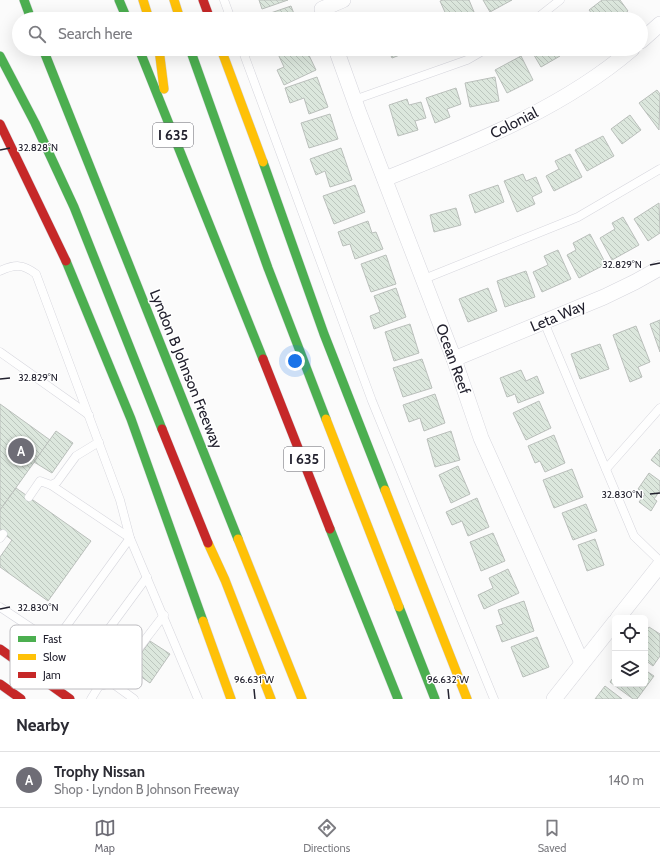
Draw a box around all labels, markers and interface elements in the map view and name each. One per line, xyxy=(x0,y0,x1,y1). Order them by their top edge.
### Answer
search box xyxy=(12,12,648,56)
icon: search xyxy=(26,23,48,45)
text: Search here xyxy=(58,25,133,43)
street label: Colonial xyxy=(487,103,541,143)
road number: I 635 xyxy=(153,123,193,147)
text: 32.828°N xyxy=(18,141,58,154)
text: 32.829°N xyxy=(602,258,642,271)
street label: Lyndon B Johnson Freeway xyxy=(146,287,226,452)
street label: Leta Way xyxy=(527,296,589,336)
street label: Ocean Reef xyxy=(432,321,474,397)
your location xyxy=(285,351,305,371)
text: 32.829°N xyxy=(18,371,58,384)
pin: A xyxy=(8,436,34,466)
road number: I 635 xyxy=(284,447,324,471)
text: 32.830°N xyxy=(601,488,643,501)
text: 32.830°N xyxy=(17,601,59,614)
map controls xyxy=(612,615,648,687)
button: locate xyxy=(612,615,648,651)
legend xyxy=(10,625,142,689)
text: Fast xyxy=(43,632,62,646)
text: Slow xyxy=(43,650,66,664)
button: layers xyxy=(612,651,648,687)
text: Jam xyxy=(42,668,61,682)
text: 96.631°W xyxy=(234,673,275,686)
text: 96.632°W xyxy=(427,673,470,686)
text: Nearby xyxy=(16,715,69,735)
text: Trophy Nissan xyxy=(54,763,145,781)
text: A xyxy=(25,772,33,788)
text: 140 m xyxy=(609,772,644,788)
text: Shop · Lyndon B Johnson Freeway xyxy=(54,781,239,797)
tab: Map xyxy=(94,817,116,855)
tab: Directions xyxy=(303,817,350,855)
tab: Saved xyxy=(538,817,566,855)

